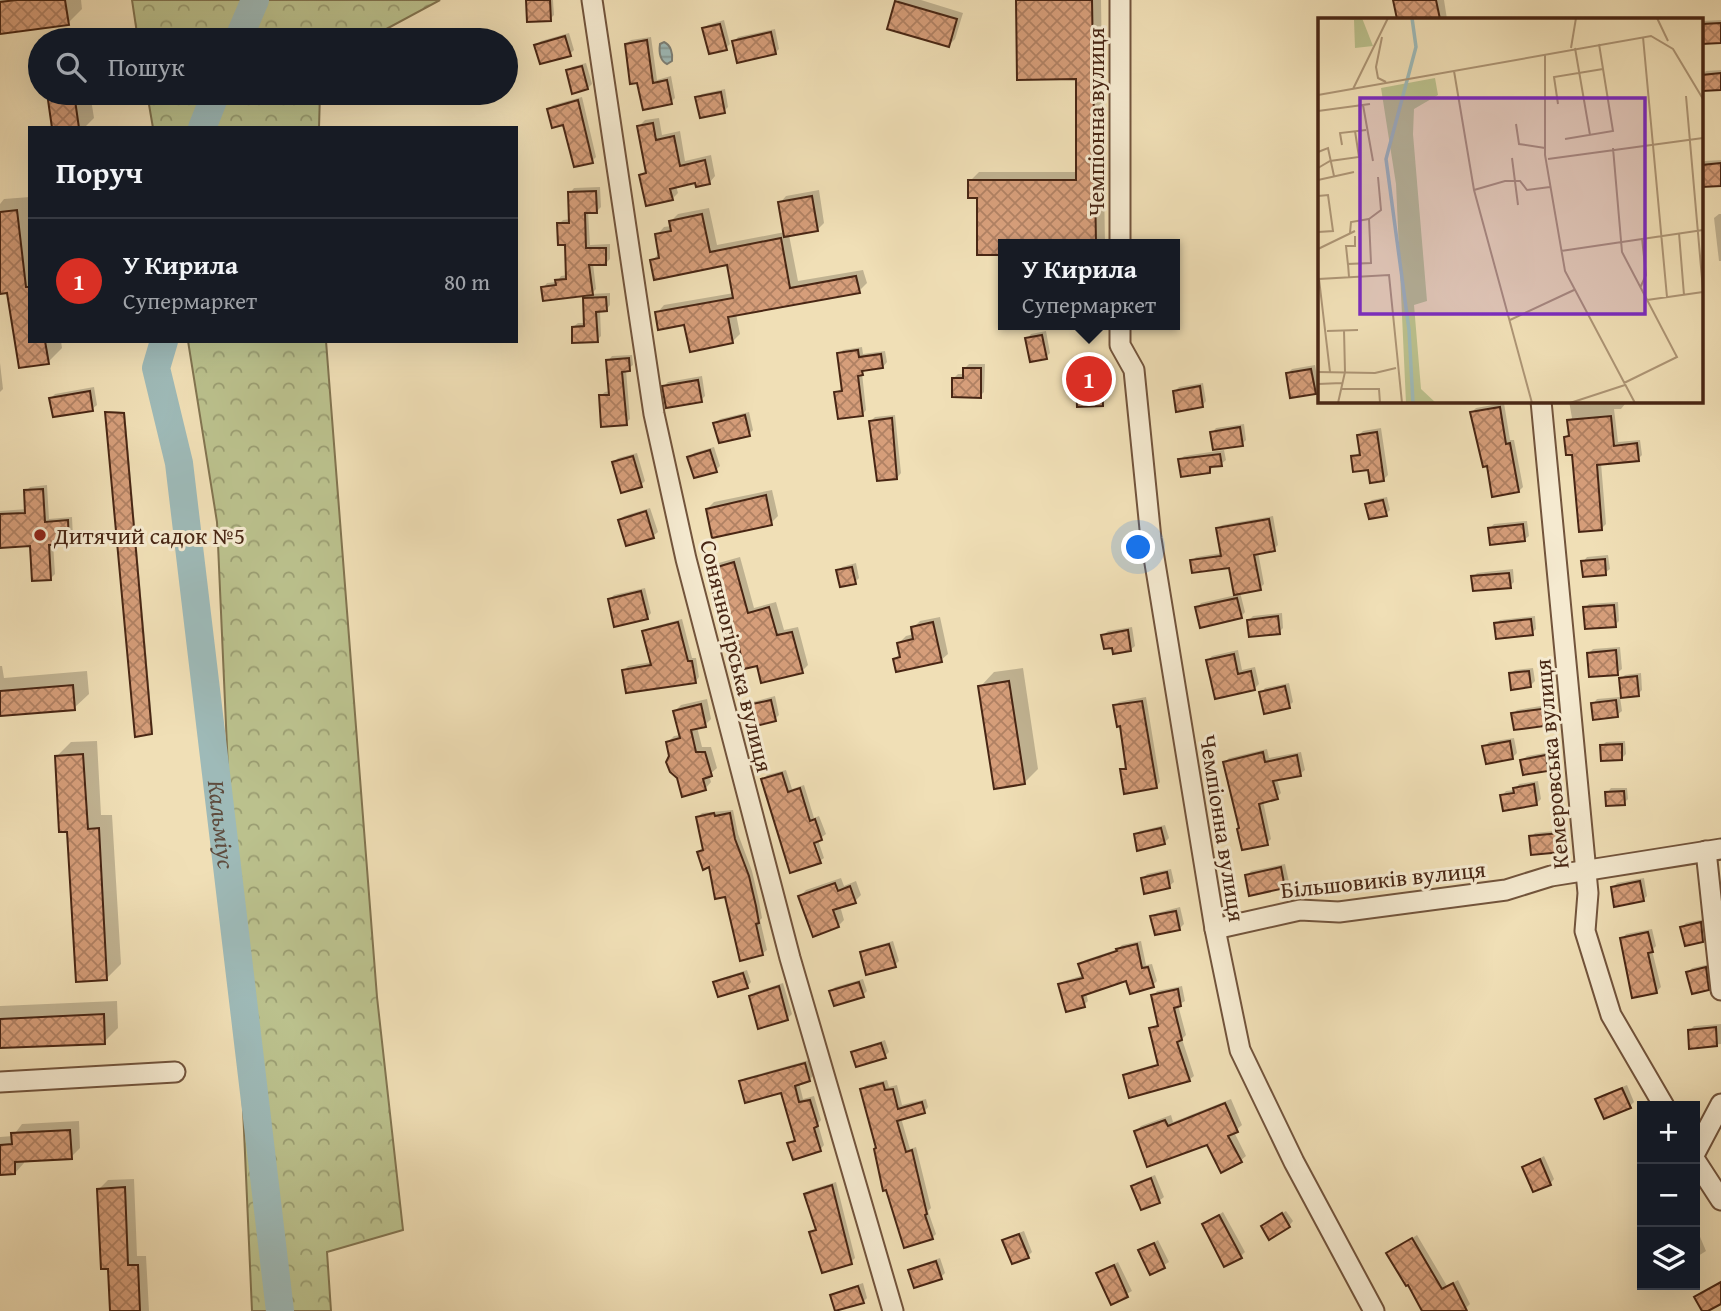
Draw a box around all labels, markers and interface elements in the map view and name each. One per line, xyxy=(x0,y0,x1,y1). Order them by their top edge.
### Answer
inset map xyxy=(1318,18,1704,402)
street label: Чемпіонна вулиця xyxy=(1079,27,1112,217)
search box xyxy=(28,28,518,105)
text: Пошук xyxy=(108,47,185,86)
icon: search xyxy=(52,48,90,86)
text: Поруч xyxy=(56,150,143,194)
popup xyxy=(998,239,1180,330)
text: У Кирила xyxy=(123,245,238,284)
text: У Кирила xyxy=(1022,249,1137,288)
text: 1 xyxy=(73,265,85,298)
text: 80 m xyxy=(444,265,490,298)
text: Супермаркет xyxy=(123,284,257,317)
text: Супермаркет xyxy=(1022,288,1156,321)
pin: 1 xyxy=(1066,353,1112,405)
place label: Дитячий садок №5 xyxy=(53,519,245,552)
marker: Дитячий садок №5 xyxy=(32,527,48,543)
your location xyxy=(1121,530,1155,564)
street label: Сонячногірська вулиця xyxy=(692,536,782,776)
street label: Кемеровська вулиця xyxy=(1525,657,1577,870)
street label: Чемпіонна вулиця xyxy=(1192,732,1254,924)
water label: Кальміус xyxy=(199,778,245,871)
street label: Більшовиків вулиця xyxy=(1279,852,1487,906)
map controls xyxy=(1637,1101,1700,1290)
button: + xyxy=(1637,1101,1700,1164)
button: − xyxy=(1637,1164,1700,1227)
button: layers xyxy=(1637,1227,1700,1290)

